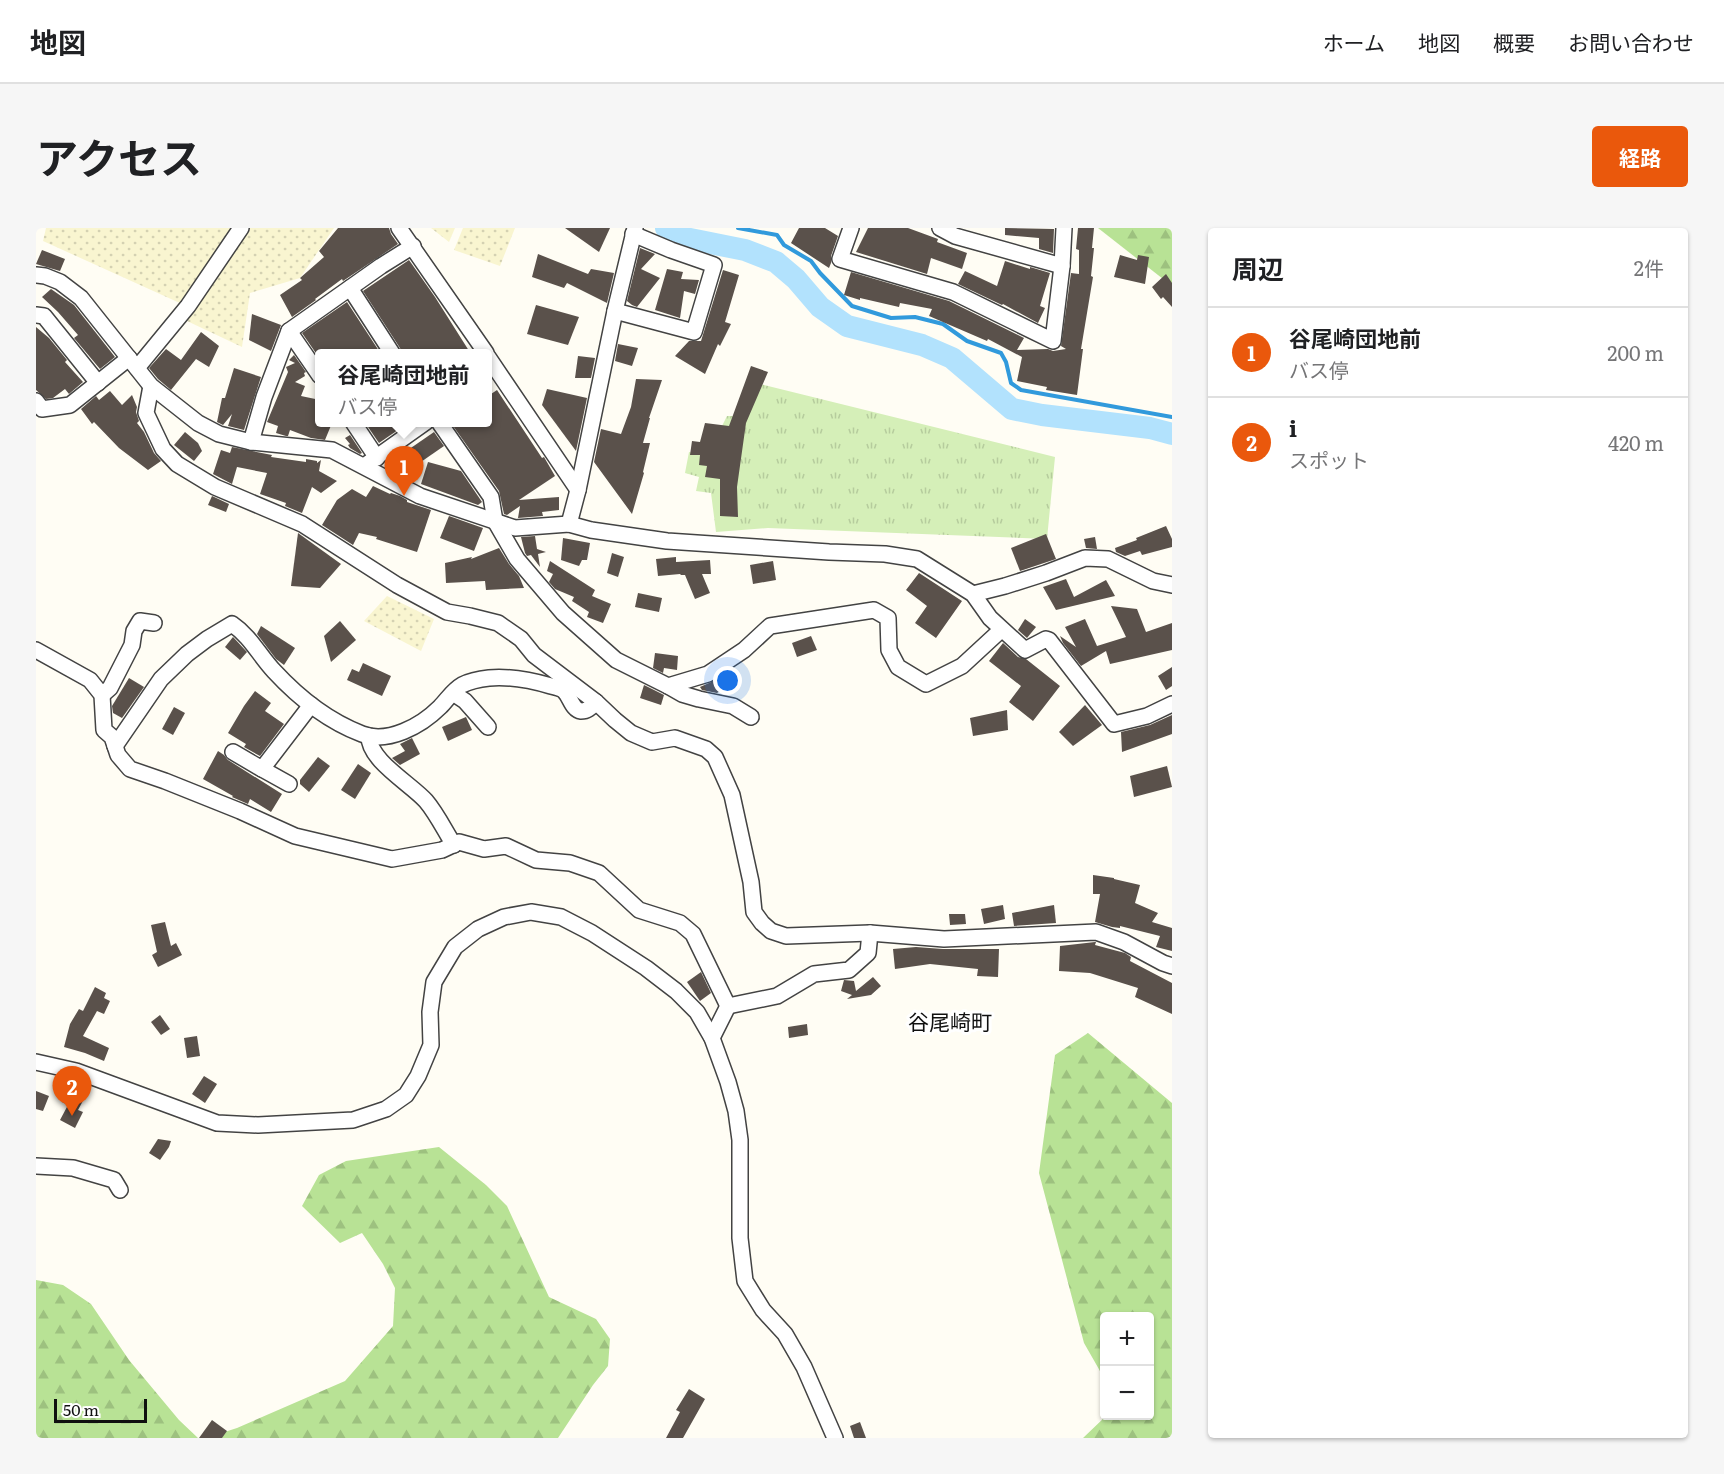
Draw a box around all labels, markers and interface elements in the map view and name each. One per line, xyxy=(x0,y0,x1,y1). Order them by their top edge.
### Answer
text: 地図 xyxy=(30,20,86,62)
text: ホーム xyxy=(1323,26,1385,57)
text: 地図 xyxy=(1418,26,1460,57)
text: 概要 xyxy=(1493,26,1535,57)
text: お問い合わせ xyxy=(1568,26,1694,57)
text: アクセス xyxy=(36,125,202,187)
button: 経路 xyxy=(1592,126,1688,187)
text: 周辺 xyxy=(1232,248,1284,287)
text: 2件 xyxy=(1634,252,1664,282)
text: 谷尾崎団地前 xyxy=(1289,321,1421,354)
text: 1 xyxy=(1247,337,1256,367)
text: 200 m xyxy=(1607,337,1664,367)
popup xyxy=(315,349,492,427)
text: バス停 xyxy=(1289,354,1349,384)
text: 谷尾崎団地前 xyxy=(337,357,470,390)
text: バス停 xyxy=(337,390,397,420)
text: i xyxy=(1289,411,1297,444)
text: 2 xyxy=(1246,427,1257,457)
text: 420 m xyxy=(1608,427,1664,457)
text: スポット xyxy=(1289,444,1369,474)
pin: 1 xyxy=(384,446,424,496)
your location xyxy=(713,666,742,695)
district label: 谷尾崎町 xyxy=(908,1005,992,1036)
pin: 2 xyxy=(52,1066,92,1116)
map controls xyxy=(1100,1312,1154,1420)
button: + xyxy=(1100,1312,1154,1366)
button: − xyxy=(1100,1366,1154,1420)
scale bar xyxy=(54,1396,147,1424)
text: 50 m xyxy=(63,1397,99,1421)

